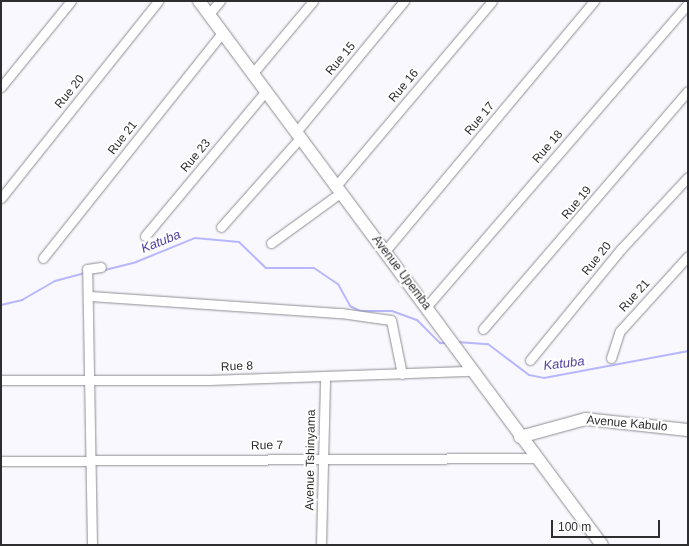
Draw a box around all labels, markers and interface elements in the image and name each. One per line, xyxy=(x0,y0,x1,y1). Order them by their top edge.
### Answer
street label: Rue 15 xyxy=(323,40,359,78)
street label: Rue 16 xyxy=(386,67,422,105)
street label: Rue 20 xyxy=(52,72,88,112)
street label: Rue 17 xyxy=(462,100,498,138)
street label: Rue 21 xyxy=(105,118,141,158)
street label: Rue 18 xyxy=(530,128,566,166)
street label: Rue 23 xyxy=(178,137,214,175)
street label: Rue 19 xyxy=(559,184,595,222)
water label: Katuba xyxy=(139,227,183,257)
street label: Avenue Upemba xyxy=(368,233,434,313)
street label: Rue 20 xyxy=(579,239,615,279)
street label: Rue 21 xyxy=(617,277,653,315)
water label: Katuba xyxy=(543,354,585,374)
street label: Rue 8 xyxy=(221,359,253,375)
street label: Avenue Tshinyama xyxy=(303,409,319,511)
street label: Avenue Kabulo xyxy=(586,413,668,435)
street label: Rue 7 xyxy=(251,439,283,453)
scale bar xyxy=(553,512,662,538)
text: 100 m xyxy=(558,520,591,534)

